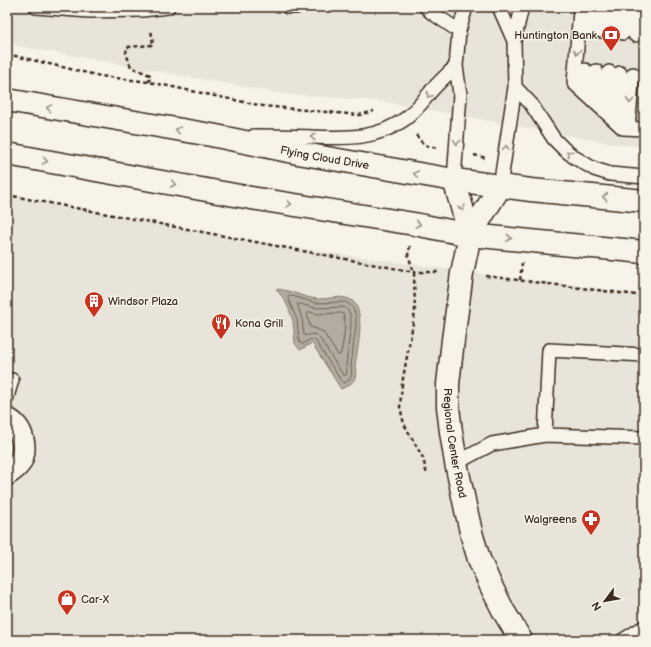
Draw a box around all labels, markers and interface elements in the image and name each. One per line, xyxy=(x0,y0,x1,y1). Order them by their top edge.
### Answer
bank icon: Huntington Bank xyxy=(600,24,622,52)
place label: Huntington Bank xyxy=(514,29,598,42)
one-way arrow xyxy=(573,48,582,55)
one-way arrow xyxy=(427,90,434,97)
one-way arrow xyxy=(626,98,635,104)
one-way arrow xyxy=(46,104,53,113)
one-way arrow xyxy=(174,126,181,134)
one-way arrow xyxy=(310,133,316,142)
one-way arrow xyxy=(452,139,461,145)
street label: Flying Cloud Drive xyxy=(279,144,371,172)
one-way arrow xyxy=(501,145,510,151)
one-way arrow xyxy=(566,151,573,158)
one-way arrow xyxy=(42,156,48,165)
one-way arrow xyxy=(412,170,419,178)
one-way arrow xyxy=(170,179,176,188)
one-way arrow xyxy=(602,193,608,202)
one-way arrow xyxy=(286,199,292,208)
one-way arrow xyxy=(457,204,466,211)
one-way arrow xyxy=(414,220,421,228)
one-way arrow xyxy=(506,234,512,243)
building icon: Windsor Plaza xyxy=(83,290,105,318)
place label: Windsor Plaza xyxy=(108,295,178,308)
restaurant icon: Kona Grill xyxy=(210,312,232,340)
place label: Kona Grill xyxy=(235,317,283,330)
street label: Regional Center Road xyxy=(441,388,469,499)
pharmacy icon: Walgreens xyxy=(580,508,602,536)
place label: Walgreens xyxy=(524,513,578,526)
north arrow xyxy=(585,581,625,621)
shop icon: Car-X xyxy=(56,588,78,616)
place label: Car-X xyxy=(81,593,110,606)
text: N xyxy=(589,599,605,613)

